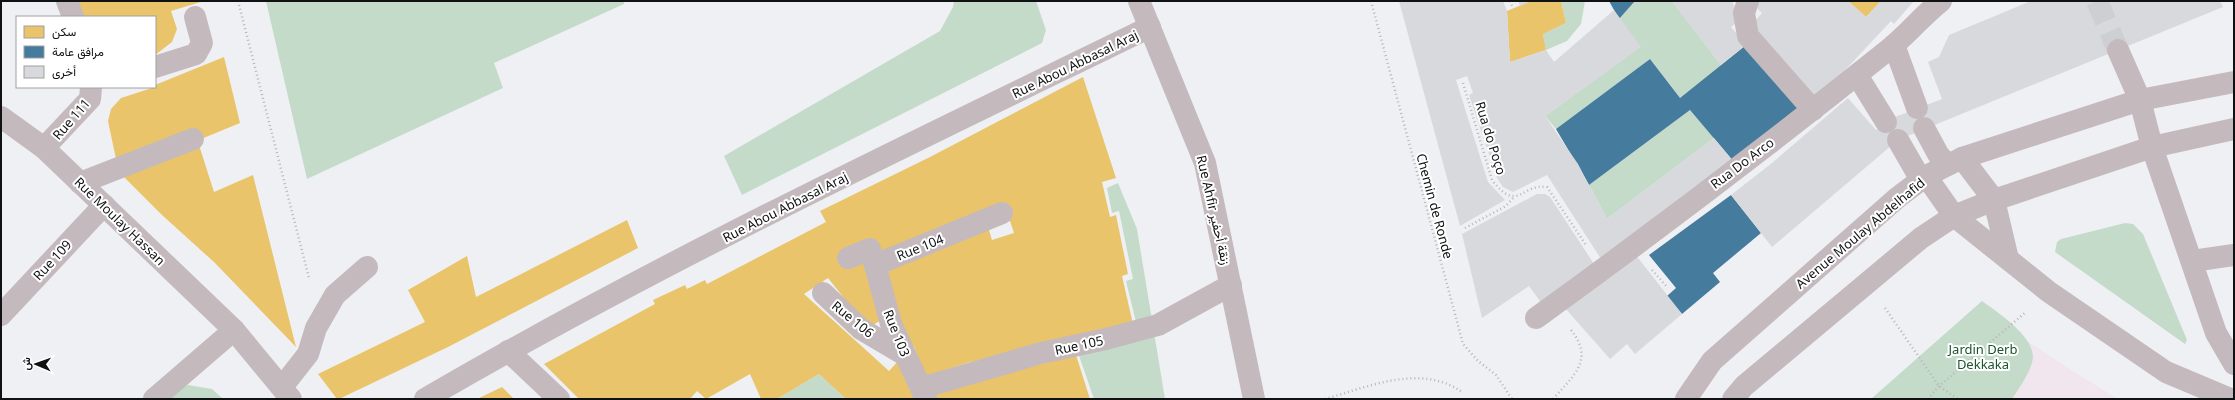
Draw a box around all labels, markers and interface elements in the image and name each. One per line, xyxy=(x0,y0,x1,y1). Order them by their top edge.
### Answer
legend xyxy=(16,16,156,88)
text: سكن xyxy=(52,23,76,40)
street label: Rue Abou Abbasal Araj xyxy=(1009,26,1141,102)
text: مرافق عامة xyxy=(52,43,104,60)
text: أخرى xyxy=(52,63,76,80)
street label: Rue 111 xyxy=(48,95,94,143)
street label: Rua do Poço xyxy=(1471,99,1511,177)
street label: Rua Do Arco xyxy=(1707,133,1777,193)
street label: Chemin de Ronde xyxy=(1412,151,1458,261)
street label: Rue Ahfir زنقة أحفير xyxy=(1193,153,1235,267)
street label: Rue Abou Abbasal Araj xyxy=(719,168,851,246)
street label: Rue Moulay Hassan xyxy=(71,173,169,269)
street label: Avenue Moulay Abdelhafid xyxy=(1792,174,1928,292)
street label: Rue 104 xyxy=(894,229,947,265)
street label: Rue 109 xyxy=(29,236,75,284)
street label: Rue 106 xyxy=(828,297,878,341)
street label: Rue 103 xyxy=(879,307,915,359)
street label: Rue 105 xyxy=(1053,331,1105,359)
park label: Jardin Derb Dekkaka xyxy=(1947,340,2017,373)
north arrow xyxy=(16,344,56,384)
text: ش xyxy=(18,357,33,371)

